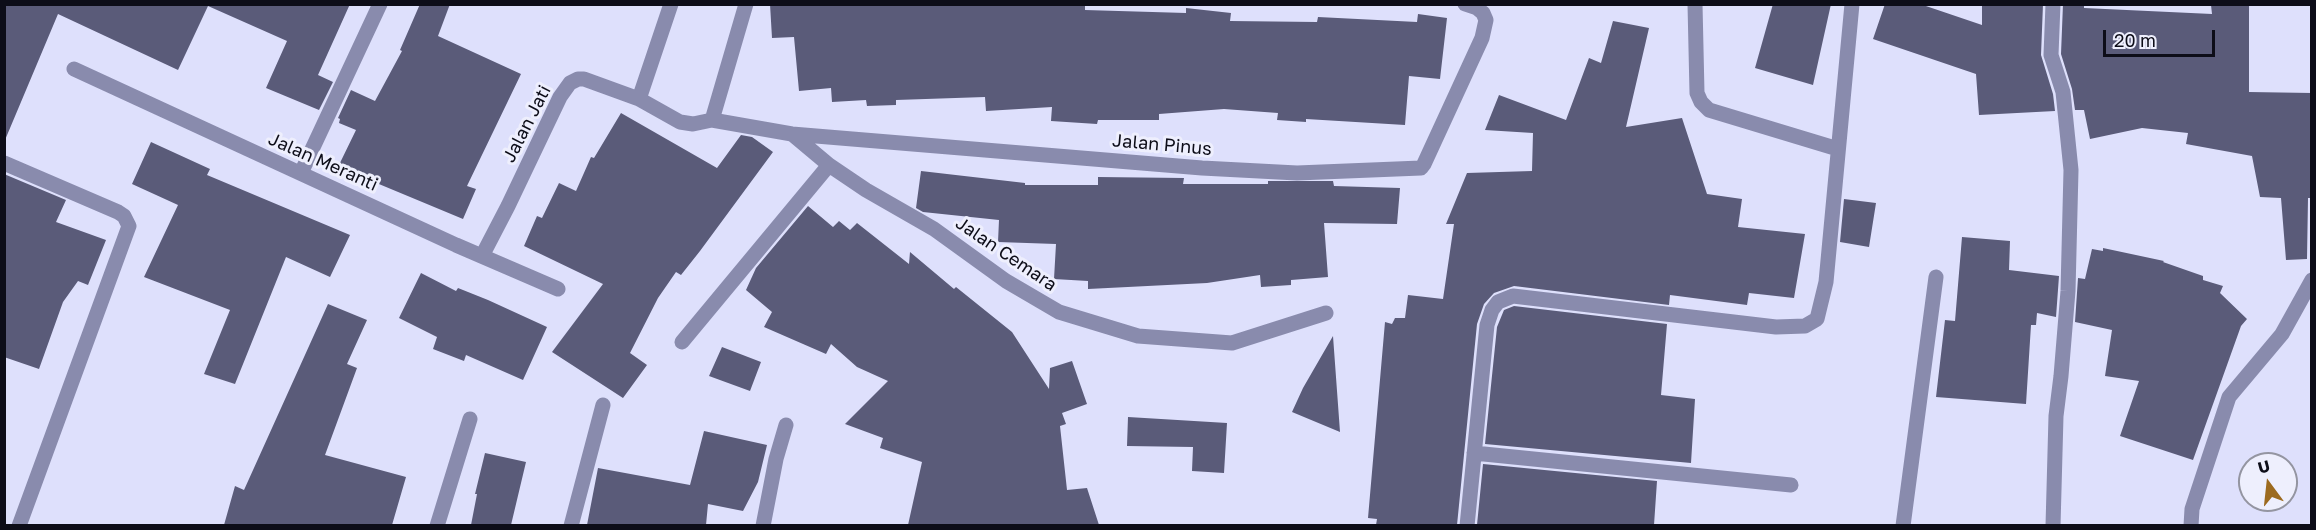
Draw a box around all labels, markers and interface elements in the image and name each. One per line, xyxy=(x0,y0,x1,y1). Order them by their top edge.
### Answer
scale bar xyxy=(2106,18,2218,56)
text: 20 m xyxy=(2114,29,2156,51)
street label: Jalan Jati xyxy=(498,82,556,166)
street label: Jalan Meranti xyxy=(265,128,381,196)
street label: Jalan Pinus xyxy=(1111,130,1213,160)
street label: Jalan Cemara xyxy=(951,212,1061,296)
north arrow xyxy=(2238,452,2298,512)
text: U xyxy=(2256,455,2272,478)

